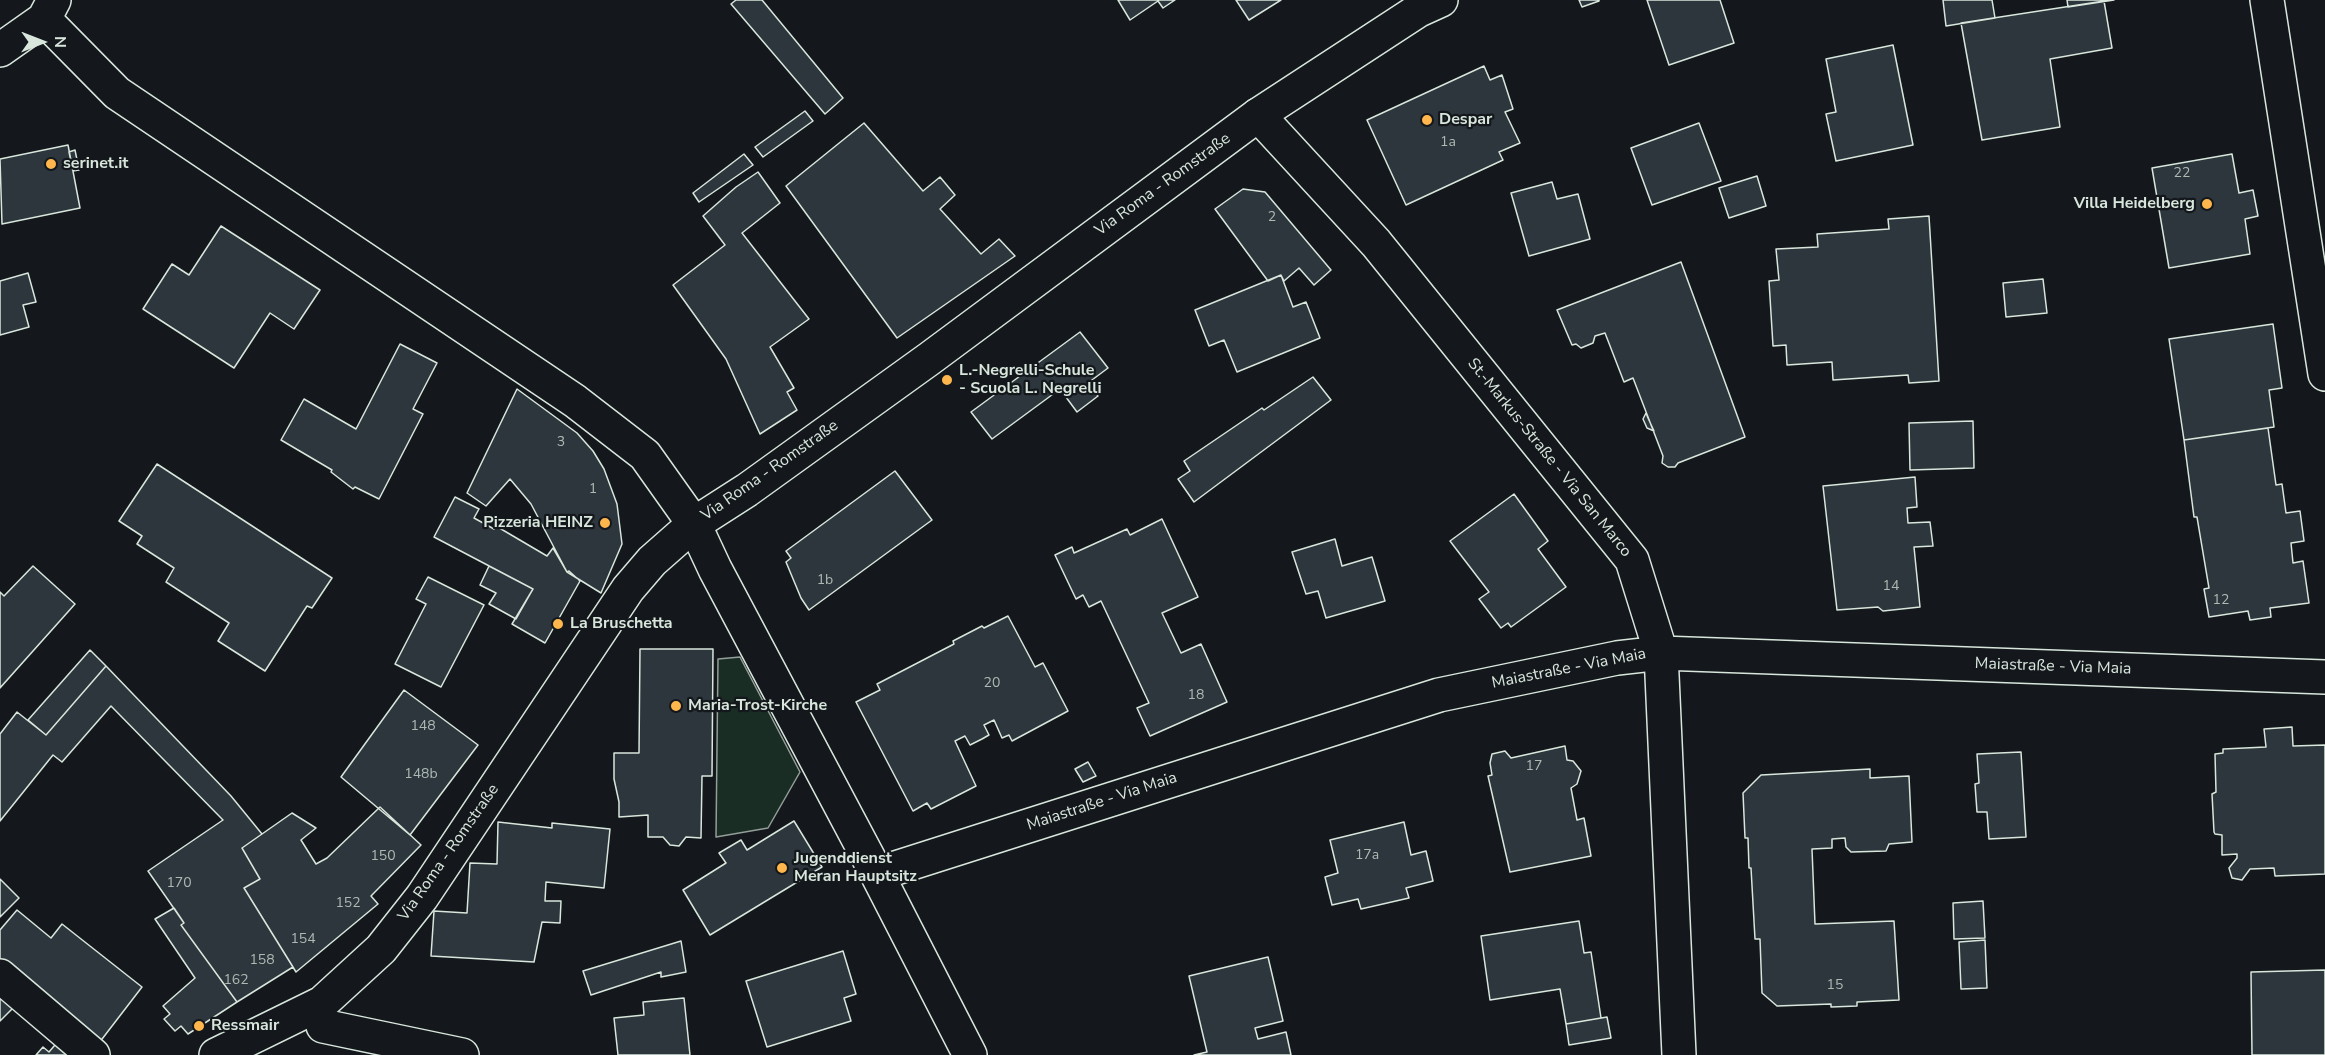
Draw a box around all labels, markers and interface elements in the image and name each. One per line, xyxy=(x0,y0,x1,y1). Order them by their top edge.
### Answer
north arrow xyxy=(12,12,72,72)
text: N xyxy=(49,36,71,48)
place label: Despar xyxy=(1439,110,1492,130)
marker: Despar xyxy=(1420,113,1434,127)
street label: Via Roma - Romstraße xyxy=(1092,129,1234,241)
house number: 1a xyxy=(1440,135,1456,151)
place label: serinet.it xyxy=(63,154,128,174)
marker: serinet.it xyxy=(44,157,58,171)
house number: 22 xyxy=(2174,166,2190,182)
place label: Villa Heidelberg xyxy=(2074,194,2195,214)
marker: Villa Heidelberg xyxy=(2200,197,2214,211)
house number: 2 xyxy=(1268,210,1276,226)
street label: St.-Markus-Straße - Via San Marco xyxy=(1463,355,1635,561)
place label: L.-Negrelli-Schule - Scuola L. Negrelli xyxy=(959,361,1101,399)
marker: L.-Negrelli-Schule - Scuola L. Negrelli xyxy=(940,373,954,387)
street label: Via Roma - Romstraße xyxy=(698,416,842,526)
house number: 3 xyxy=(557,435,565,451)
house number: 1 xyxy=(589,482,597,498)
place label: Pizzeria HEINZ xyxy=(483,513,593,533)
marker: Pizzeria HEINZ xyxy=(598,516,612,530)
house number: 1b xyxy=(817,573,833,589)
house number: 14 xyxy=(1883,579,1899,595)
house number: 12 xyxy=(2213,593,2229,609)
place label: La Bruschetta xyxy=(570,614,673,634)
marker: La Bruschetta xyxy=(551,617,565,631)
street label: Maiastraße - Via Maia xyxy=(1490,645,1648,693)
street label: Maiastraße - Via Maia xyxy=(1974,655,2132,679)
house number: 20 xyxy=(984,676,1000,692)
house number: 18 xyxy=(1188,688,1204,704)
place label: Maria-Trost-Kirche xyxy=(688,696,827,716)
marker: Maria-Trost-Kirche xyxy=(669,699,683,713)
house number: 148 xyxy=(410,719,436,735)
house number: 17 xyxy=(1526,759,1542,775)
house number: 148b xyxy=(404,767,438,783)
street label: Maiastraße - Via Maia xyxy=(1025,769,1179,835)
street label: Via Roma - Romstraße xyxy=(394,781,504,925)
house number: 17a xyxy=(1355,848,1379,864)
house number: 150 xyxy=(370,849,396,865)
place label: Jugenddienst Meran Hauptsitz xyxy=(794,849,917,887)
marker: Jugenddienst Meran Hauptsitz xyxy=(775,861,789,875)
house number: 170 xyxy=(166,876,192,892)
house number: 152 xyxy=(335,896,361,912)
house number: 154 xyxy=(290,932,316,948)
house number: 158 xyxy=(249,953,275,969)
house number: 162 xyxy=(223,973,249,989)
house number: 15 xyxy=(1827,978,1843,994)
place label: Ressmair xyxy=(211,1016,279,1036)
marker: Ressmair xyxy=(192,1019,206,1033)

